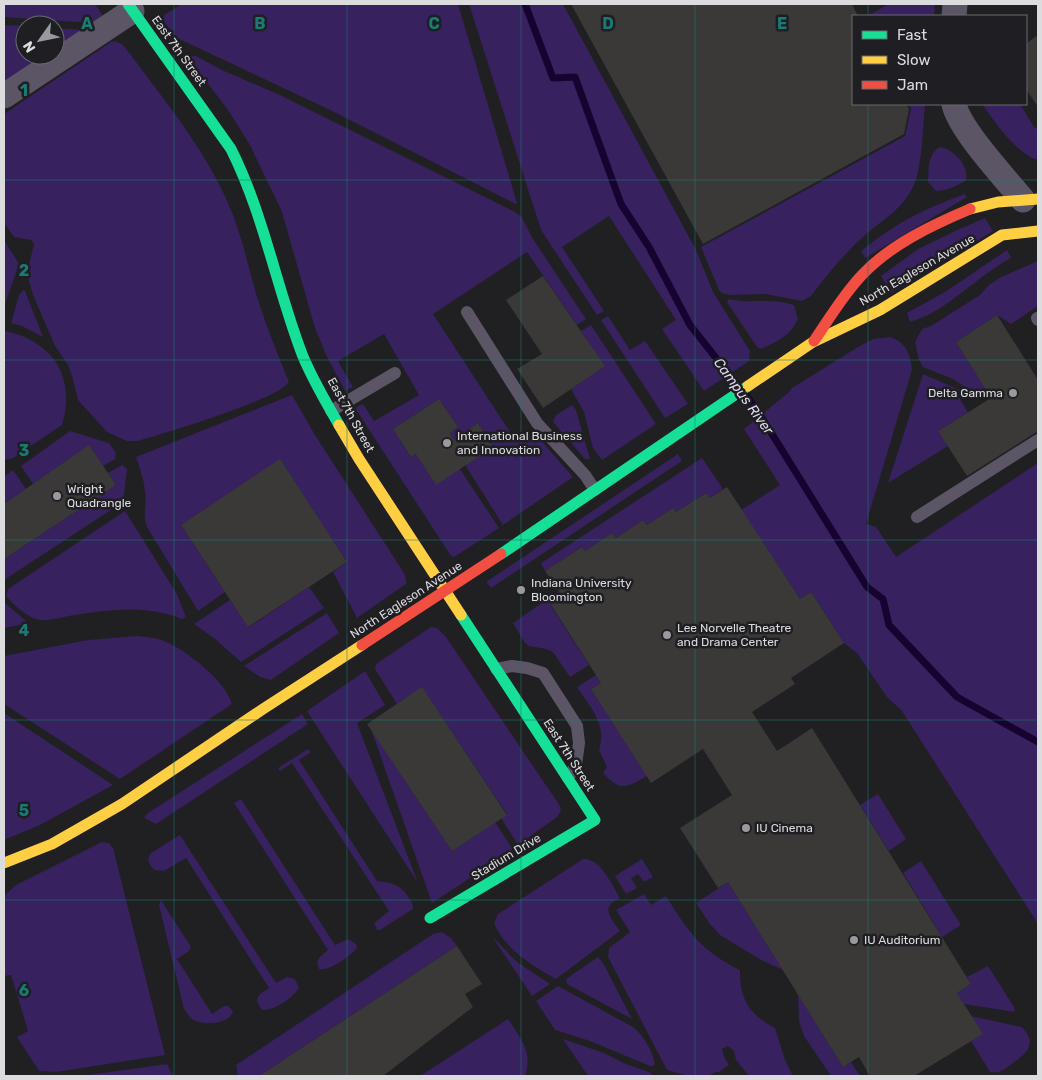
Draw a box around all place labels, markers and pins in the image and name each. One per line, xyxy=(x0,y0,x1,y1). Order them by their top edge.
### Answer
place label: Delta Gamma xyxy=(928,386,1003,400)
marker: Delta Gamma xyxy=(1007,387,1019,399)
place label: International Business and Innovation xyxy=(457,429,582,457)
marker: International Business and Innovation xyxy=(441,437,453,449)
place label: Wright Quadrangle xyxy=(67,482,132,510)
marker: Wright Quadrangle xyxy=(51,490,63,502)
place label: Indiana University Bloomington xyxy=(531,576,632,604)
marker: Indiana University Bloomington xyxy=(515,584,527,596)
place label: Lee Norvelle Theatre and Drama Center xyxy=(677,621,792,649)
marker: Lee Norvelle Theatre and Drama Center xyxy=(661,629,673,641)
place label: IU Cinema xyxy=(756,821,813,835)
marker: IU Cinema xyxy=(740,822,752,834)
place label: IU Auditorium xyxy=(864,933,940,947)
marker: IU Auditorium xyxy=(848,934,860,946)

